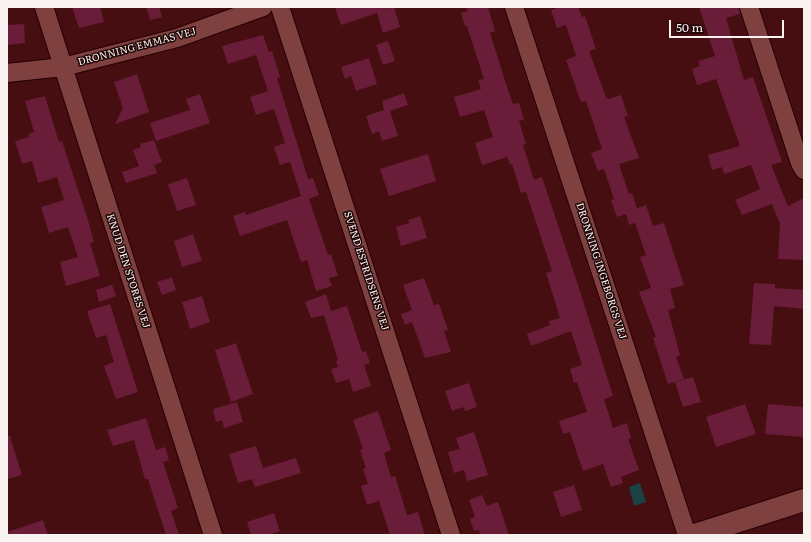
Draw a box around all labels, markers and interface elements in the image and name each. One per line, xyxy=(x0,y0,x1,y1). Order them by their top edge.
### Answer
scale bar xyxy=(671,12,786,38)
text: 50 m xyxy=(676,18,703,36)
street label: DRONNING EMMAS VEJ xyxy=(77,25,197,69)
street label: DRONNING INGEBORGS VEJ xyxy=(573,201,629,341)
street label: SVEND ESTRIDSENS VEJ xyxy=(341,210,391,332)
street label: KNUD DEN STORES VEJ xyxy=(104,212,152,330)

